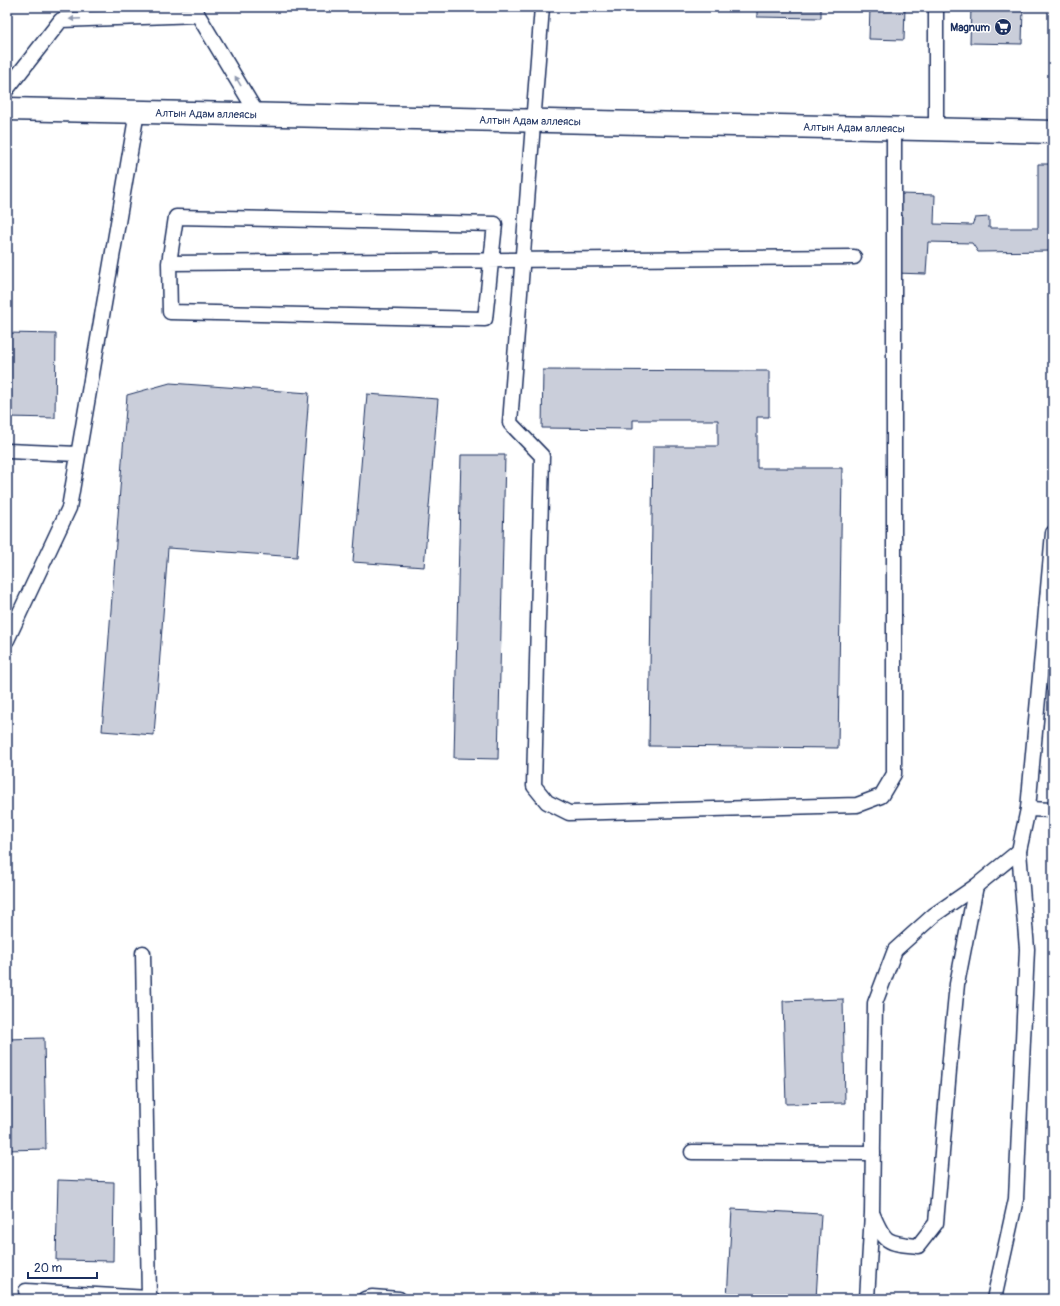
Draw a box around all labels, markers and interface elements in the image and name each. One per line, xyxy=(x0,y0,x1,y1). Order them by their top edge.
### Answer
one-way arrow xyxy=(69,16,81,23)
supermarket icon: Magnum xyxy=(993,17,1013,37)
place label: Magnum xyxy=(950,21,990,34)
one-way arrow xyxy=(234,75,241,87)
street label: Алтын Адам аллеясы xyxy=(155,107,257,121)
street label: Алтын Адам аллеясы xyxy=(479,114,581,128)
street label: Алтын Адам аллеясы xyxy=(803,121,905,135)
scale bar xyxy=(28,1254,97,1280)
text: 20 m xyxy=(34,1261,63,1276)

